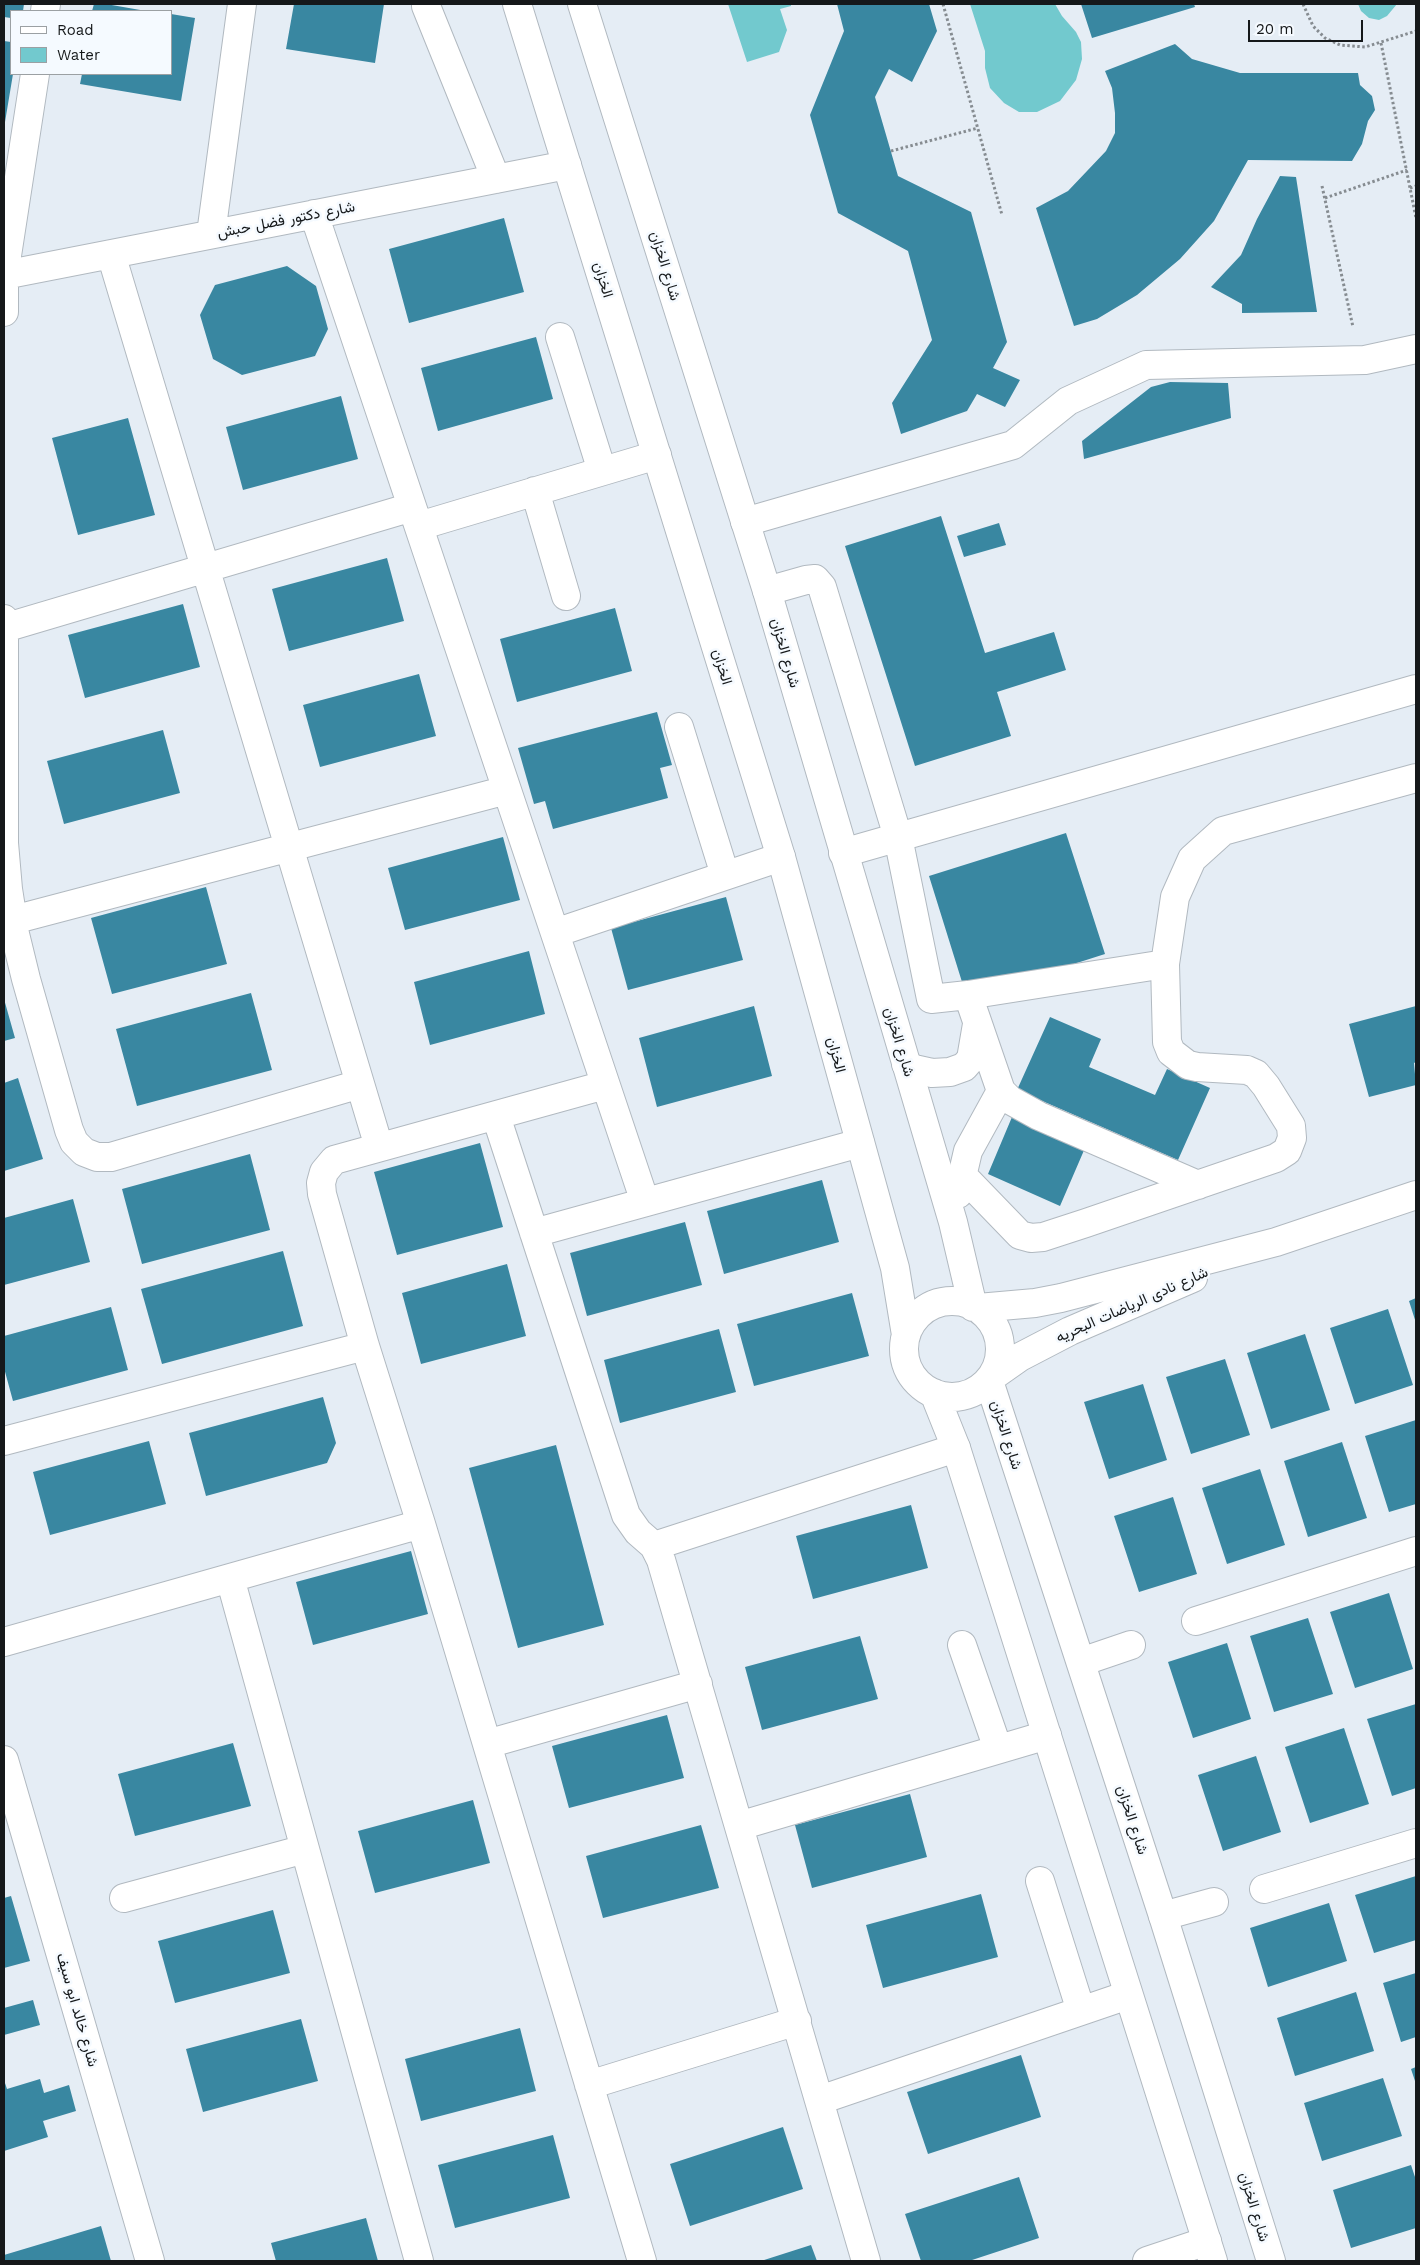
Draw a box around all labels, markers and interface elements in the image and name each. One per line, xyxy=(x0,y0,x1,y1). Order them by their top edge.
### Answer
legend xyxy=(10,10,172,75)
scale bar xyxy=(1250,10,1365,42)
text: 20 m xyxy=(1256,20,1294,38)
text: Road xyxy=(57,21,94,39)
text: Water xyxy=(57,46,100,64)
street label: شارع دكتور فضل حبش xyxy=(216,198,356,242)
street label: شارع الخزان xyxy=(646,229,684,303)
street label: الخزان xyxy=(589,260,617,300)
street label: شارع الخزان xyxy=(766,616,804,690)
street label: الخزان xyxy=(708,647,736,687)
street label: شارع الخزان xyxy=(880,1005,918,1079)
street label: الخزان xyxy=(823,1035,849,1075)
street label: شارع نادى الرياضات البحريه xyxy=(1053,1263,1211,1347)
street label: شارع الخزان xyxy=(986,1398,1026,1472)
street label: شارع الخزان xyxy=(1112,1783,1152,1857)
street label: شارع خالد ابو سيف xyxy=(52,1951,102,2069)
street label: شارع الخزان xyxy=(1235,2170,1273,2244)

